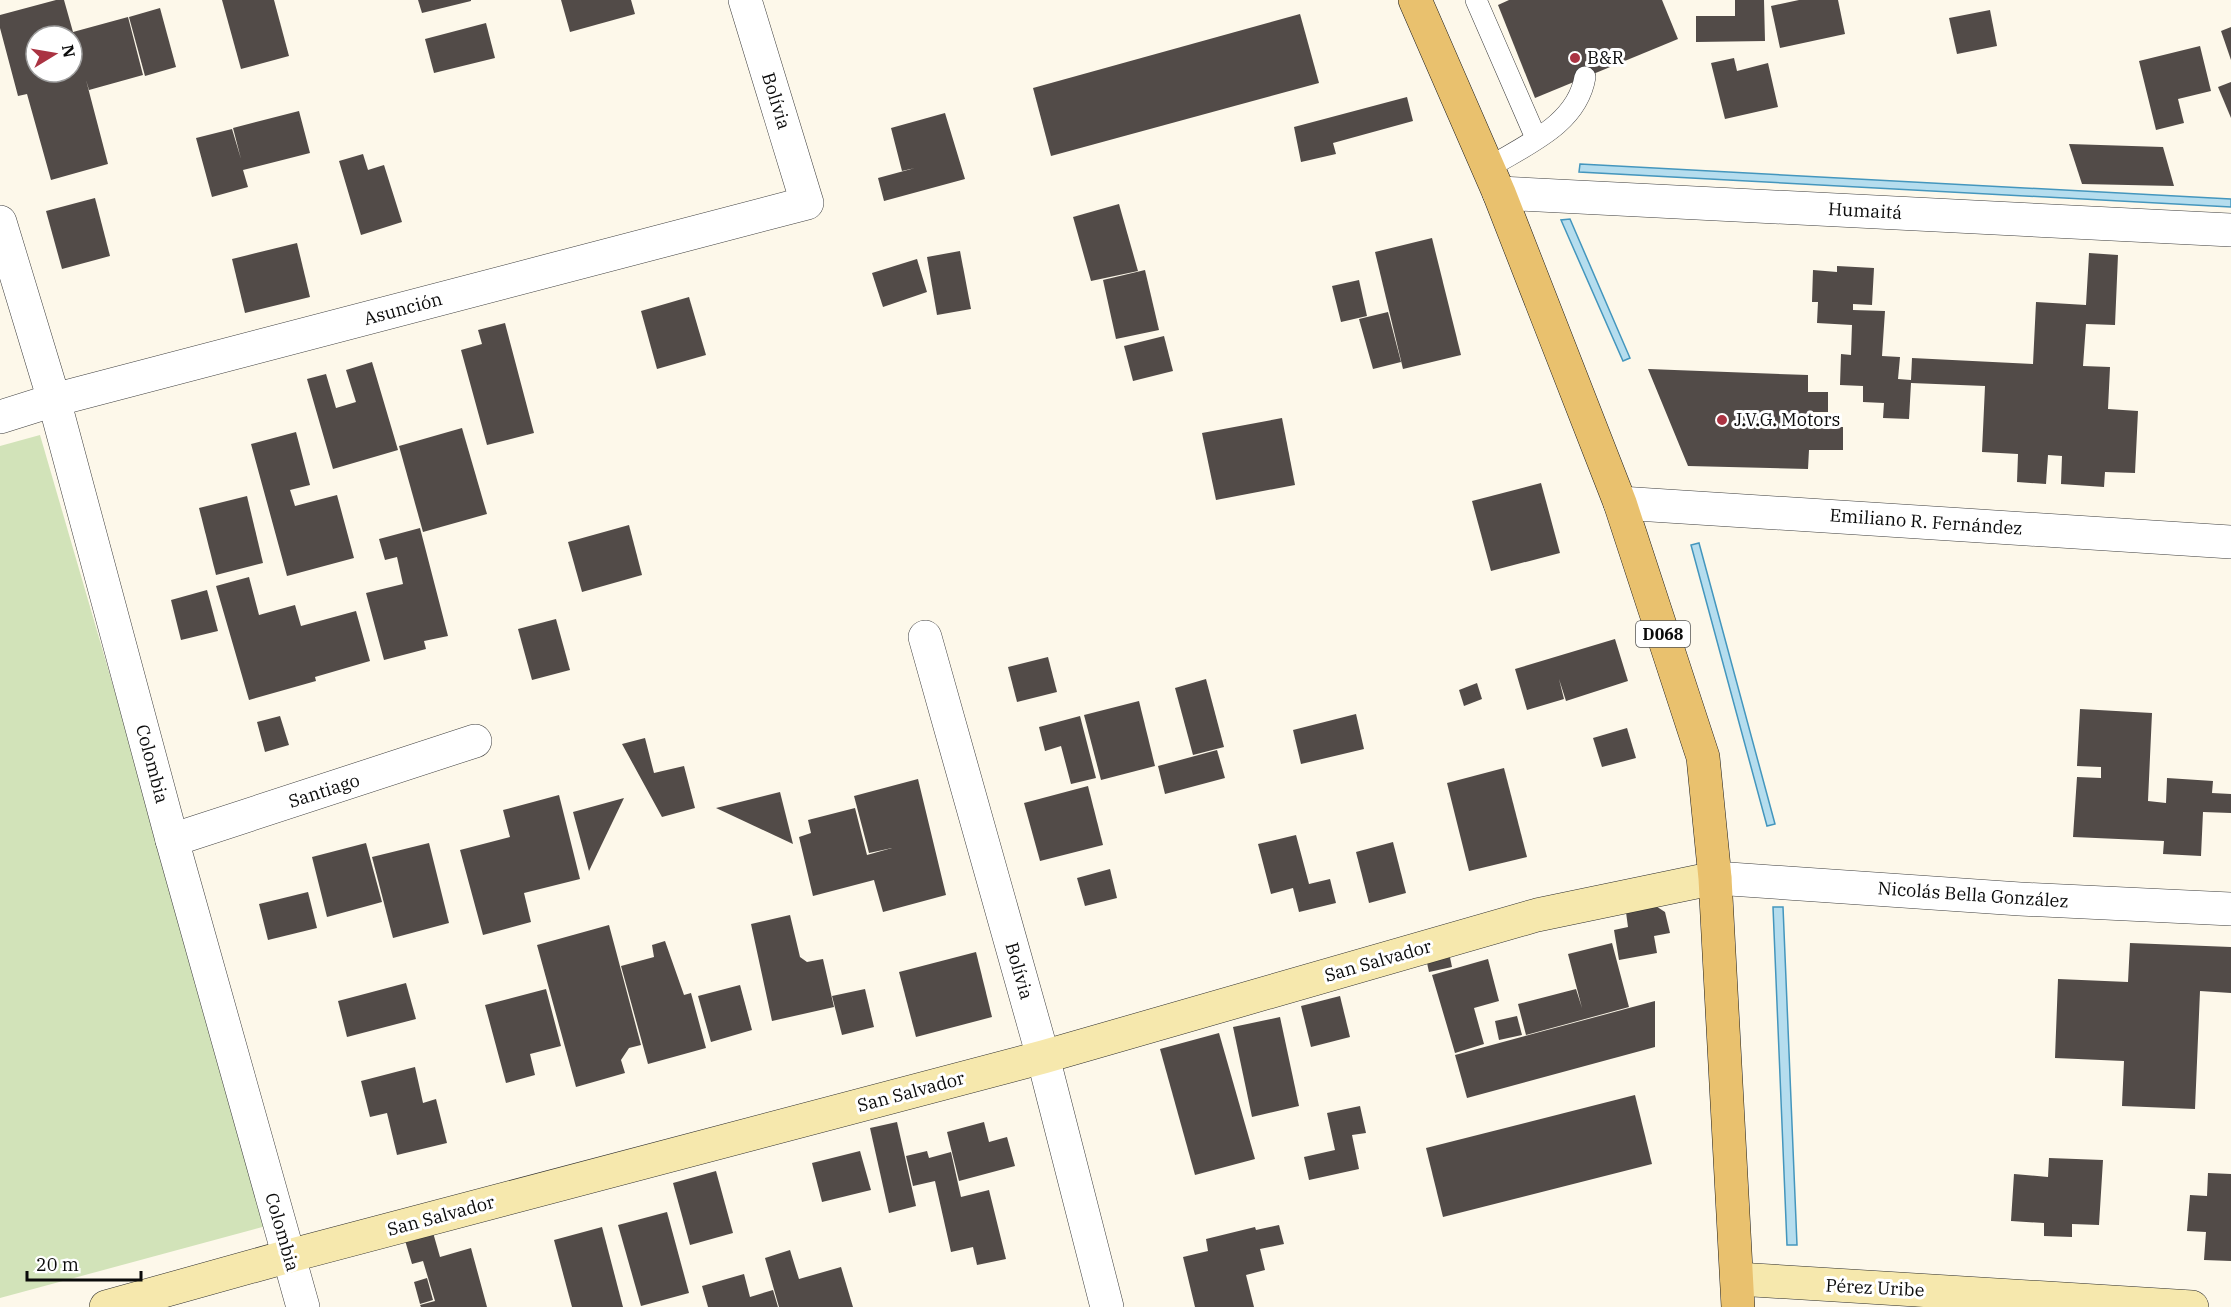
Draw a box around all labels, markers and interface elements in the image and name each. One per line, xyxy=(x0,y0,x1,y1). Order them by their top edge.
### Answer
north arrow xyxy=(24,24,84,84)
text: N xyxy=(58,43,80,59)
place label: B&R xyxy=(1587,46,1624,69)
marker: B&R xyxy=(1568,51,1582,65)
street label: Bolívia xyxy=(757,70,796,132)
street label: Humaitá xyxy=(1827,197,1903,224)
street label: Asunción xyxy=(361,287,445,330)
place label: J.V.G. Motors xyxy=(1734,408,1840,431)
marker: J.V.G. Motors xyxy=(1715,413,1729,427)
street label: Emiliano R. Fernández xyxy=(1829,503,2023,540)
road number: D068 xyxy=(1636,621,1690,647)
street label: Colombia xyxy=(131,722,174,806)
street label: Santiago xyxy=(285,768,362,813)
street label: Nicolás Bella González xyxy=(1877,876,2069,913)
street label: San Salvador xyxy=(1322,934,1434,987)
street label: Bolívia xyxy=(1000,940,1039,1002)
street label: San Salvador xyxy=(855,1066,967,1117)
street label: Colombia xyxy=(260,1190,305,1274)
street label: San Salvador xyxy=(385,1190,497,1241)
scale bar xyxy=(27,1244,141,1282)
text: 20 m xyxy=(36,1253,79,1276)
street label: Pérez Uribe xyxy=(1825,1273,1925,1302)

